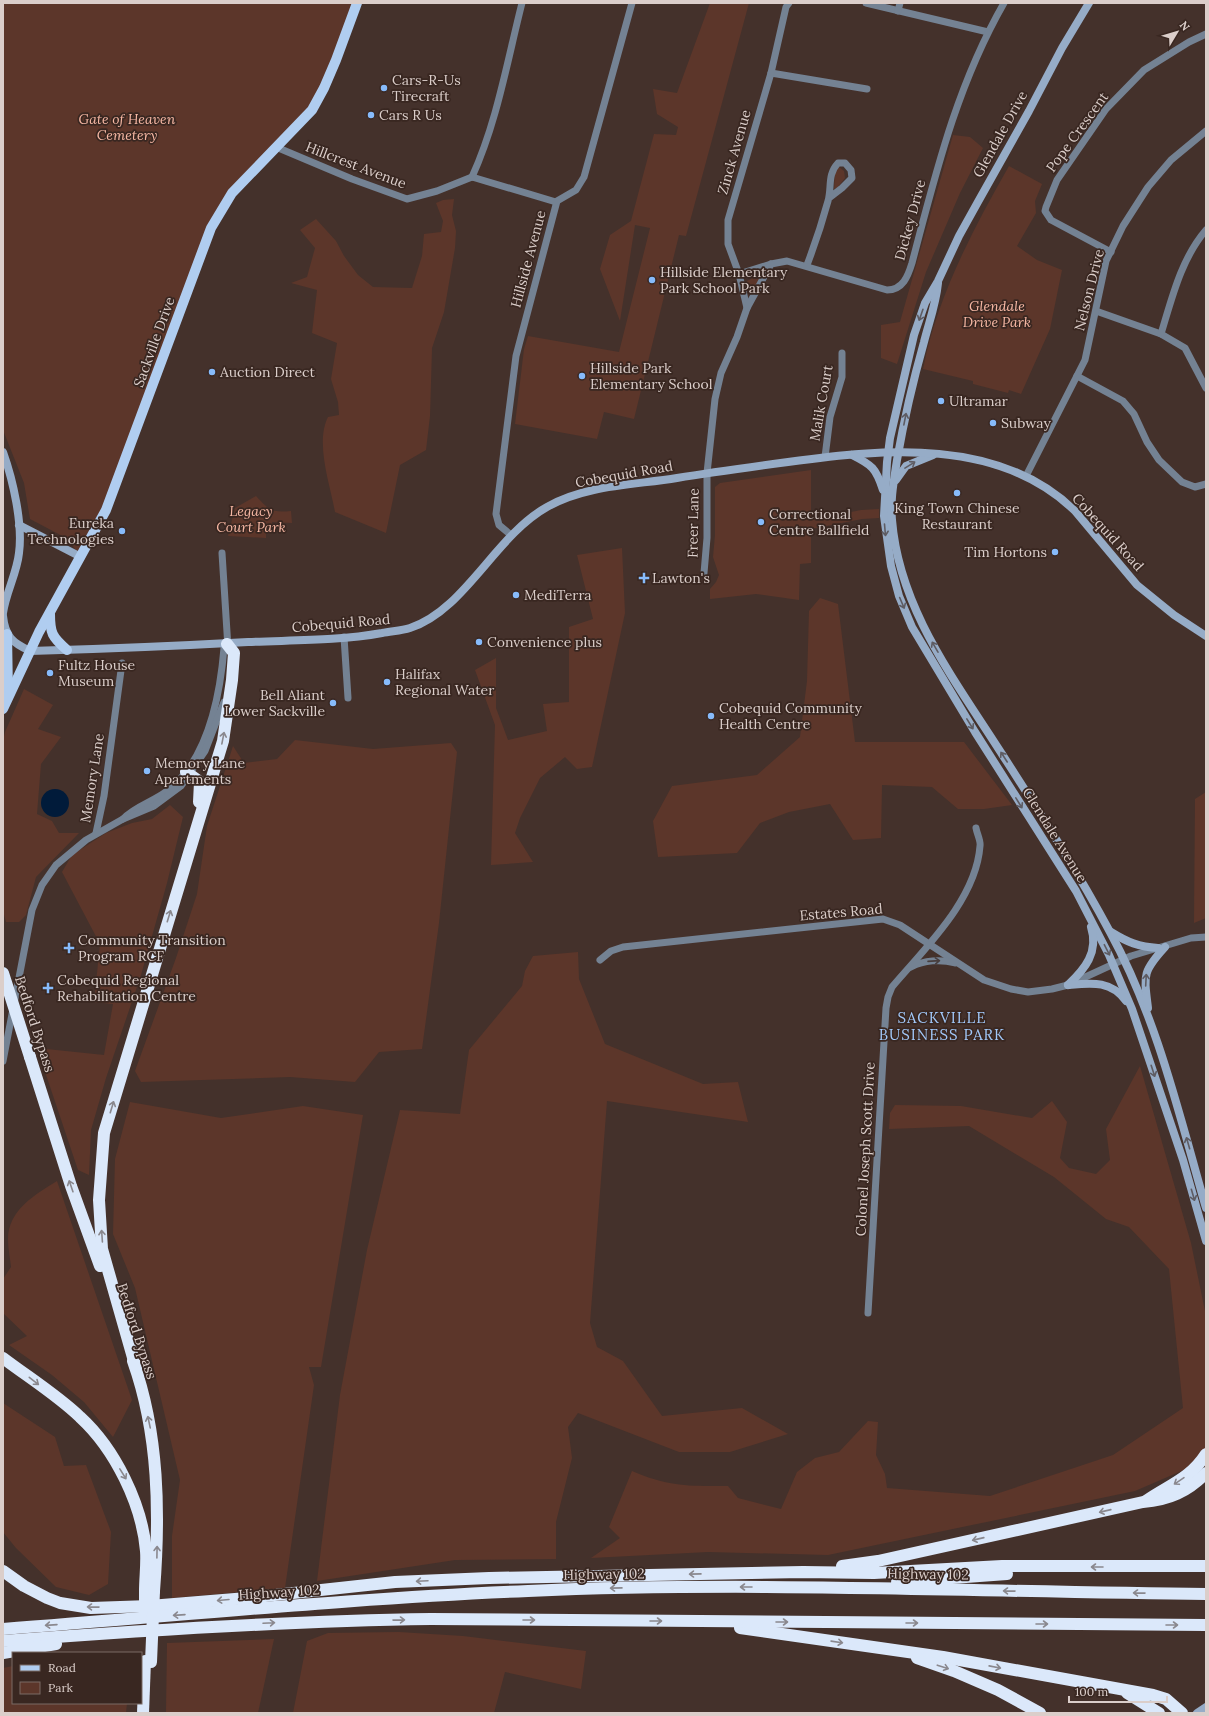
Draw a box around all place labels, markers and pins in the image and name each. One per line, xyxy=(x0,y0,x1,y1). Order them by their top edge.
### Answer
place label: Cars-R-Us Tirecraft xyxy=(392,71,461,105)
marker: Cars-R-Us Tirecraft xyxy=(379,83,389,93)
place label: Cars R Us xyxy=(379,106,442,124)
marker: Cars R Us xyxy=(366,110,376,120)
place label: Hillside Elementary Park School Park xyxy=(660,263,788,297)
marker: Hillside Elementary Park School Park xyxy=(647,275,657,285)
place label: Hillside Park Elementary School xyxy=(590,359,713,393)
place label: Auction Direct xyxy=(219,363,315,381)
marker: Auction Direct xyxy=(207,367,217,377)
marker: Hillside Park Elementary School xyxy=(577,371,587,381)
place label: Ultramar xyxy=(949,392,1008,410)
marker: Ultramar xyxy=(936,396,946,406)
place label: Subway xyxy=(1001,414,1051,432)
marker: Subway xyxy=(988,418,998,428)
marker: King Town Chinese Restaurant xyxy=(952,488,962,498)
place label: King Town Chinese Restaurant xyxy=(894,499,1020,533)
place label: Correctional Centre Ballfield xyxy=(769,505,869,539)
place label: Eureka Technologies xyxy=(28,514,114,548)
marker: Correctional Centre Ballfield xyxy=(756,517,766,527)
marker: Eureka Technologies xyxy=(117,526,127,536)
place label: Tim Hortons xyxy=(964,543,1047,561)
marker: Tim Hortons xyxy=(1050,547,1060,557)
place label: Lawton's xyxy=(652,569,710,587)
marker: Lawton's xyxy=(639,573,649,583)
place label: MediTerra xyxy=(524,586,592,604)
marker: MediTerra xyxy=(511,590,521,600)
place label: Convenience plus xyxy=(487,633,602,651)
marker: Convenience plus xyxy=(474,637,484,647)
place label: Fultz House Museum xyxy=(58,656,136,690)
place label: Halifax Regional Water xyxy=(395,665,494,699)
marker: Fultz House Museum xyxy=(45,668,55,678)
marker: Halifax Regional Water xyxy=(382,677,392,687)
place label: Bell Aliant Lower Sackville xyxy=(224,686,326,720)
marker: Bell Aliant Lower Sackville xyxy=(328,698,338,708)
place label: Cobequid Community Health Centre xyxy=(719,699,863,733)
marker: Cobequid Community Health Centre xyxy=(706,711,716,721)
place label: Memory Lane Apartments xyxy=(154,754,246,788)
marker: Memory Lane Apartments xyxy=(142,766,152,776)
place label: Community Transition Program RCF xyxy=(78,931,226,965)
marker: Community Transition Program RCF xyxy=(63,942,75,954)
place label: Cobequid Regional Rehabilitation Centre xyxy=(57,971,196,1005)
marker: Cobequid Regional Rehabilitation Centre xyxy=(42,982,54,994)

